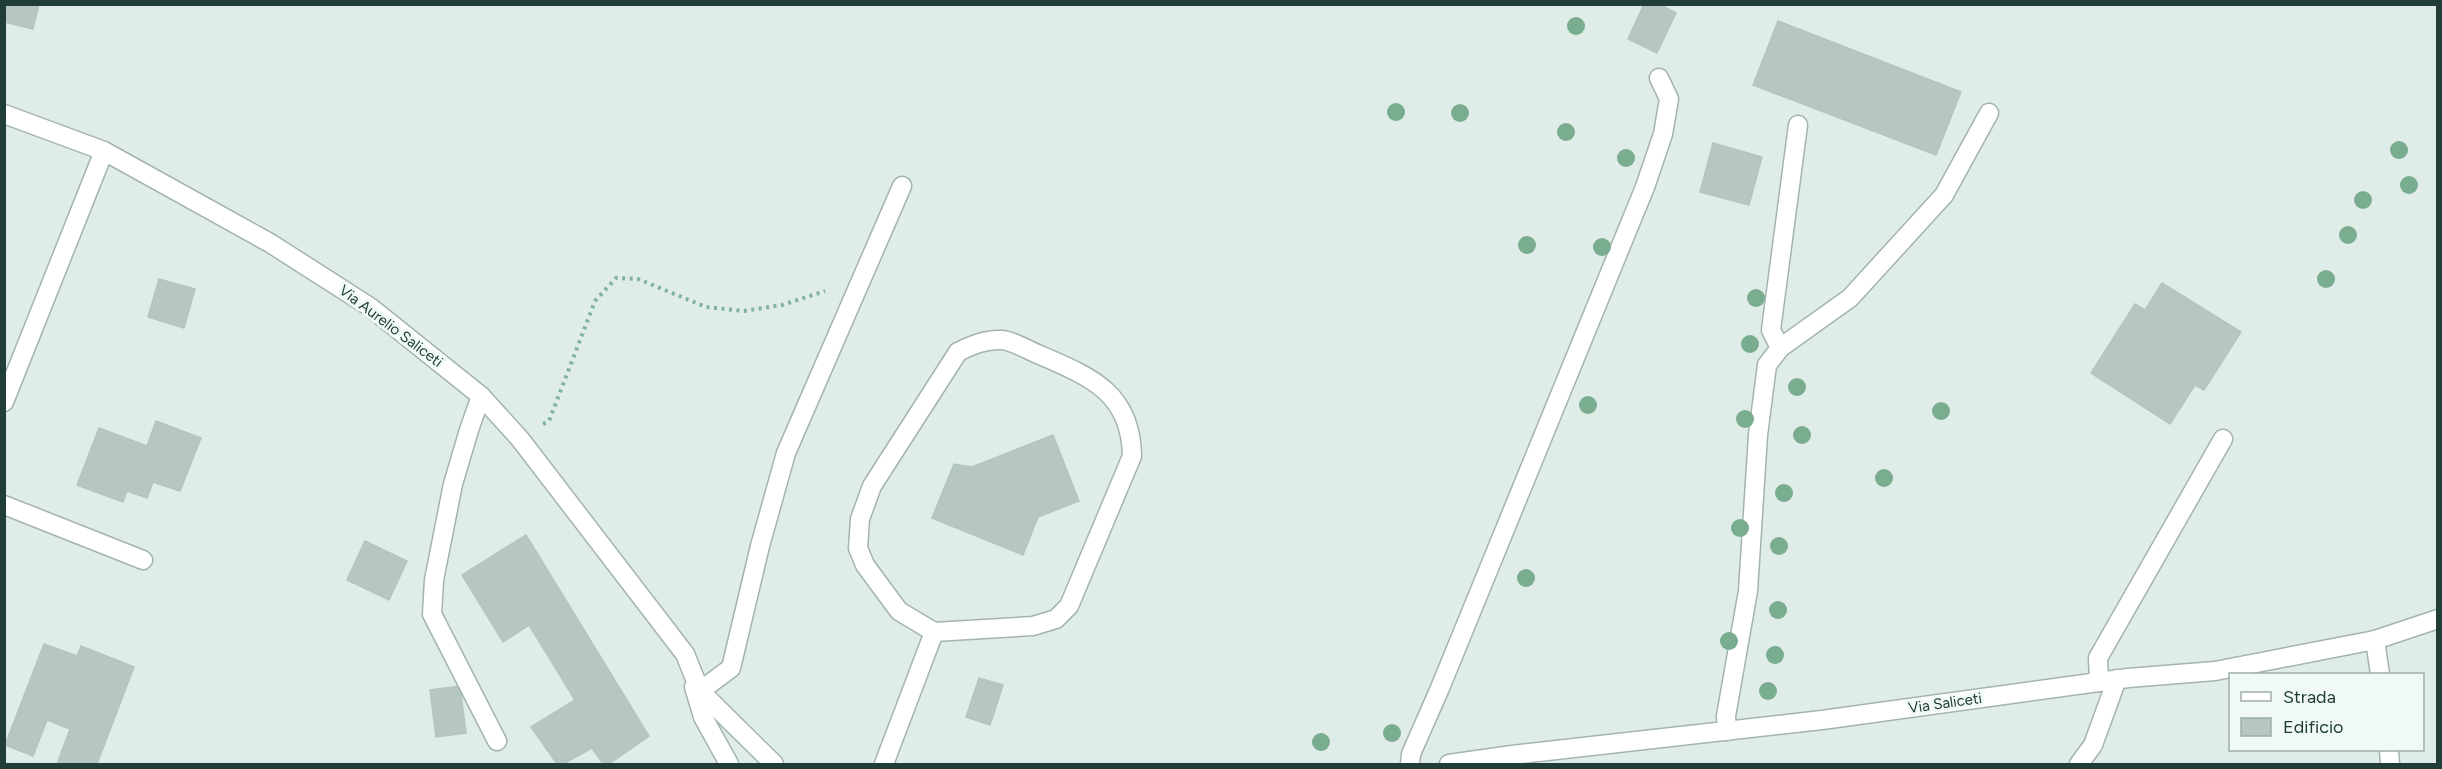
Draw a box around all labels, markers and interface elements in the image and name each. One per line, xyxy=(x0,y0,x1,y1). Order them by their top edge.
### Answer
street label: Via Aurelio Saliceti xyxy=(336,281,446,371)
legend xyxy=(2229,673,2424,751)
text: Strada xyxy=(2283,686,2336,708)
street label: Via Saliceti xyxy=(1907,689,1983,717)
text: Edificio xyxy=(2283,716,2344,738)

